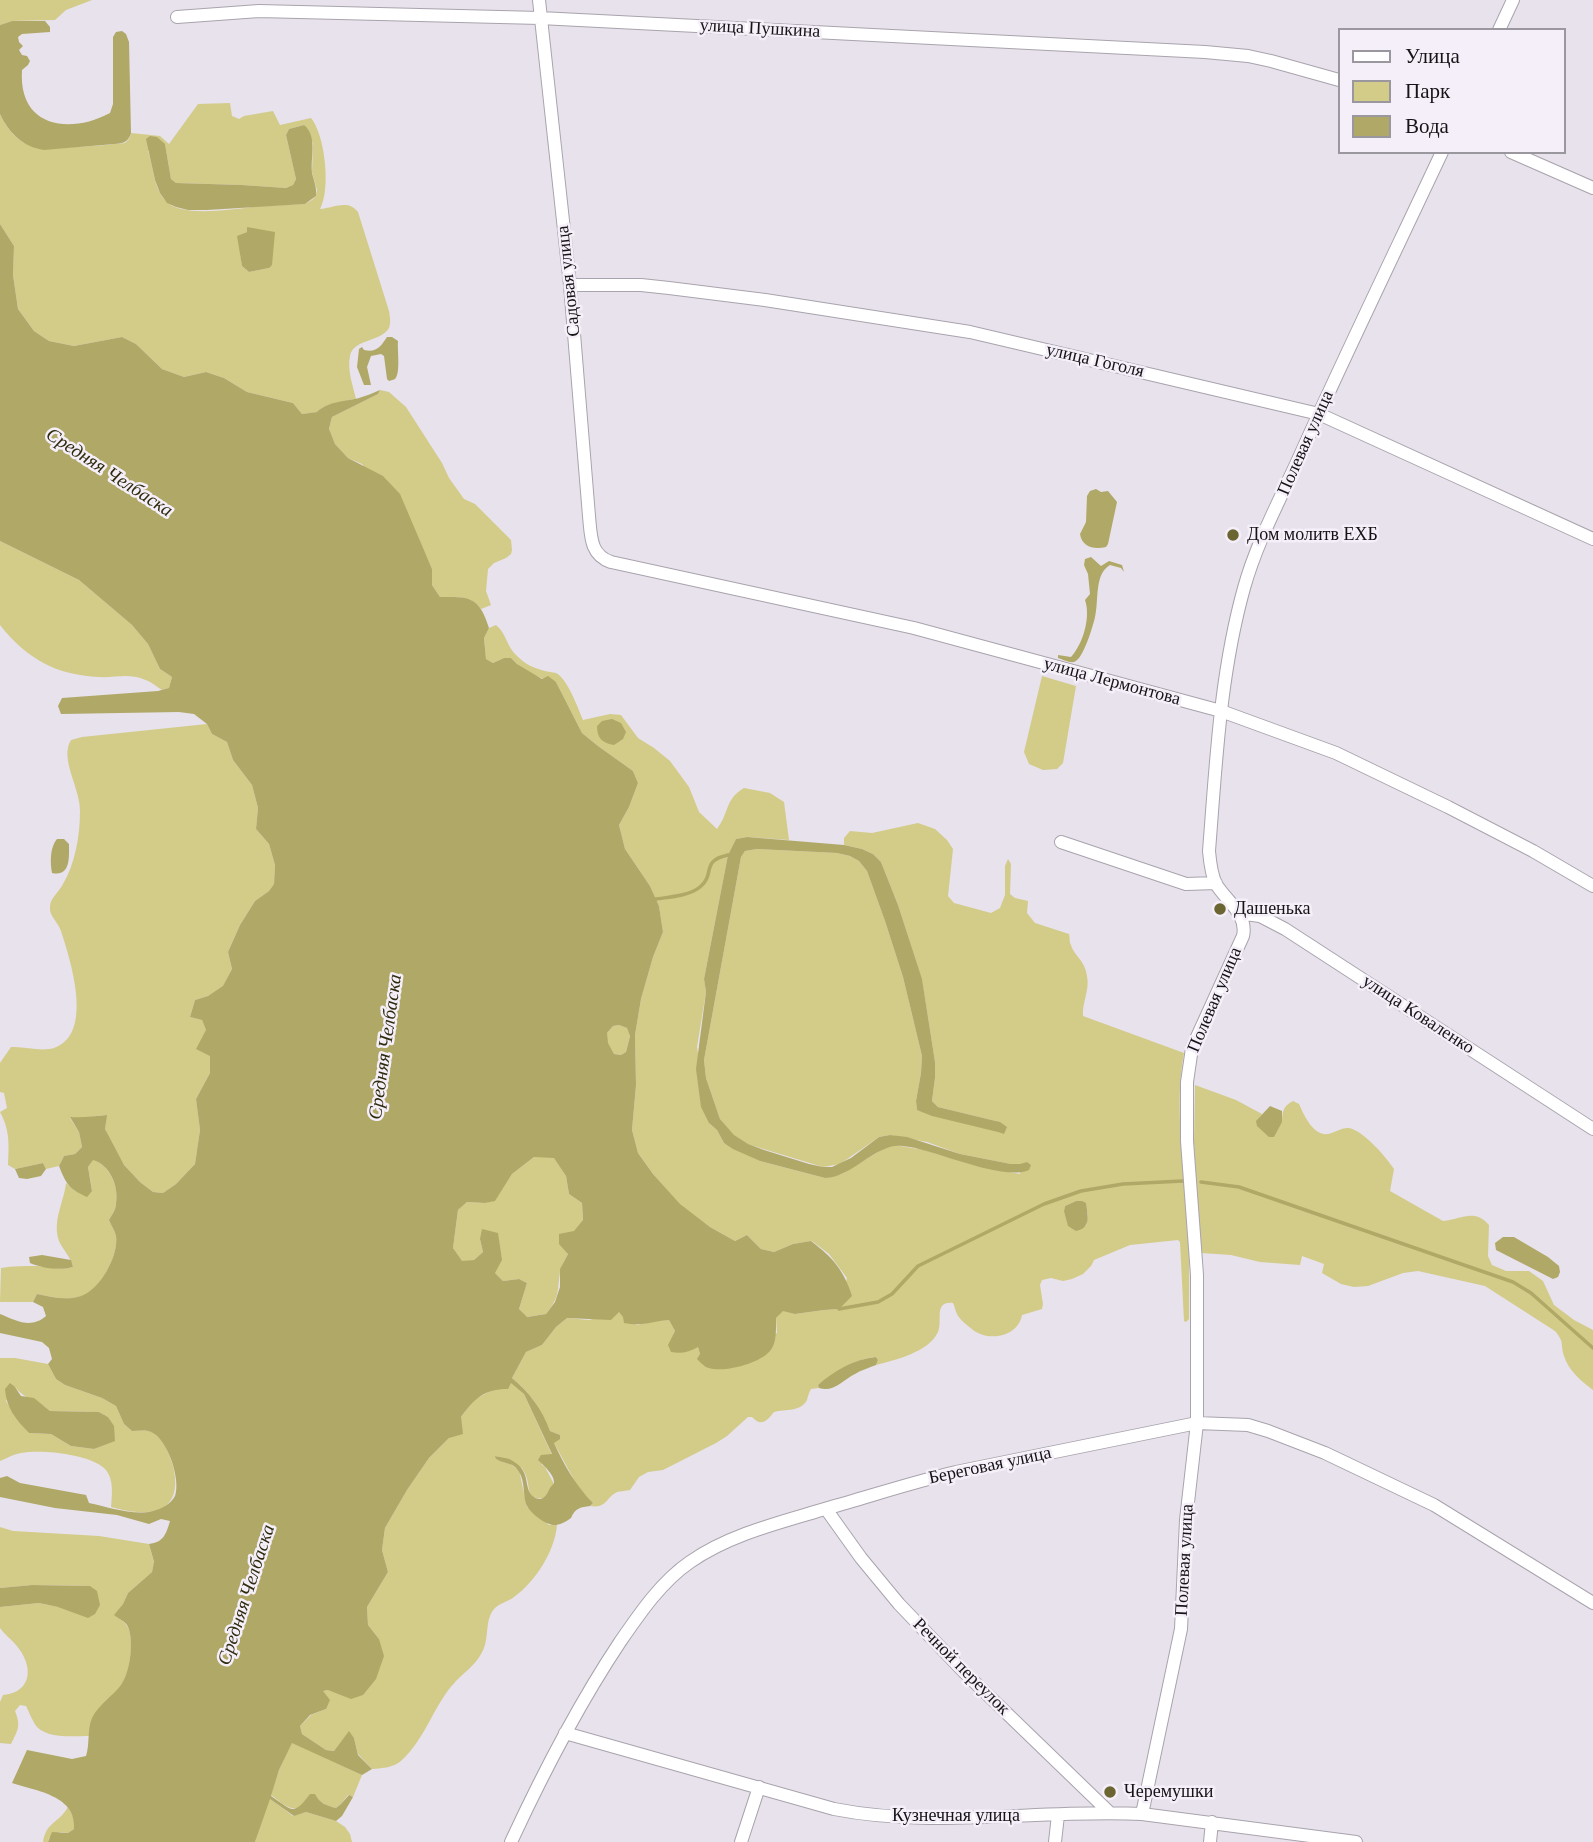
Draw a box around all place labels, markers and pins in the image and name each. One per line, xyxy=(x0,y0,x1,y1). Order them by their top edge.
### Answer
place label: Дом молитв ЕХБ xyxy=(1247,524,1378,546)
marker: Дом молитв ЕХБ xyxy=(1225,527,1241,543)
place label: Дашенька xyxy=(1234,898,1310,920)
marker: Дашенька xyxy=(1212,901,1228,917)
place label: Черемушки xyxy=(1124,1781,1213,1803)
marker: Черемушки xyxy=(1102,1784,1118,1800)

